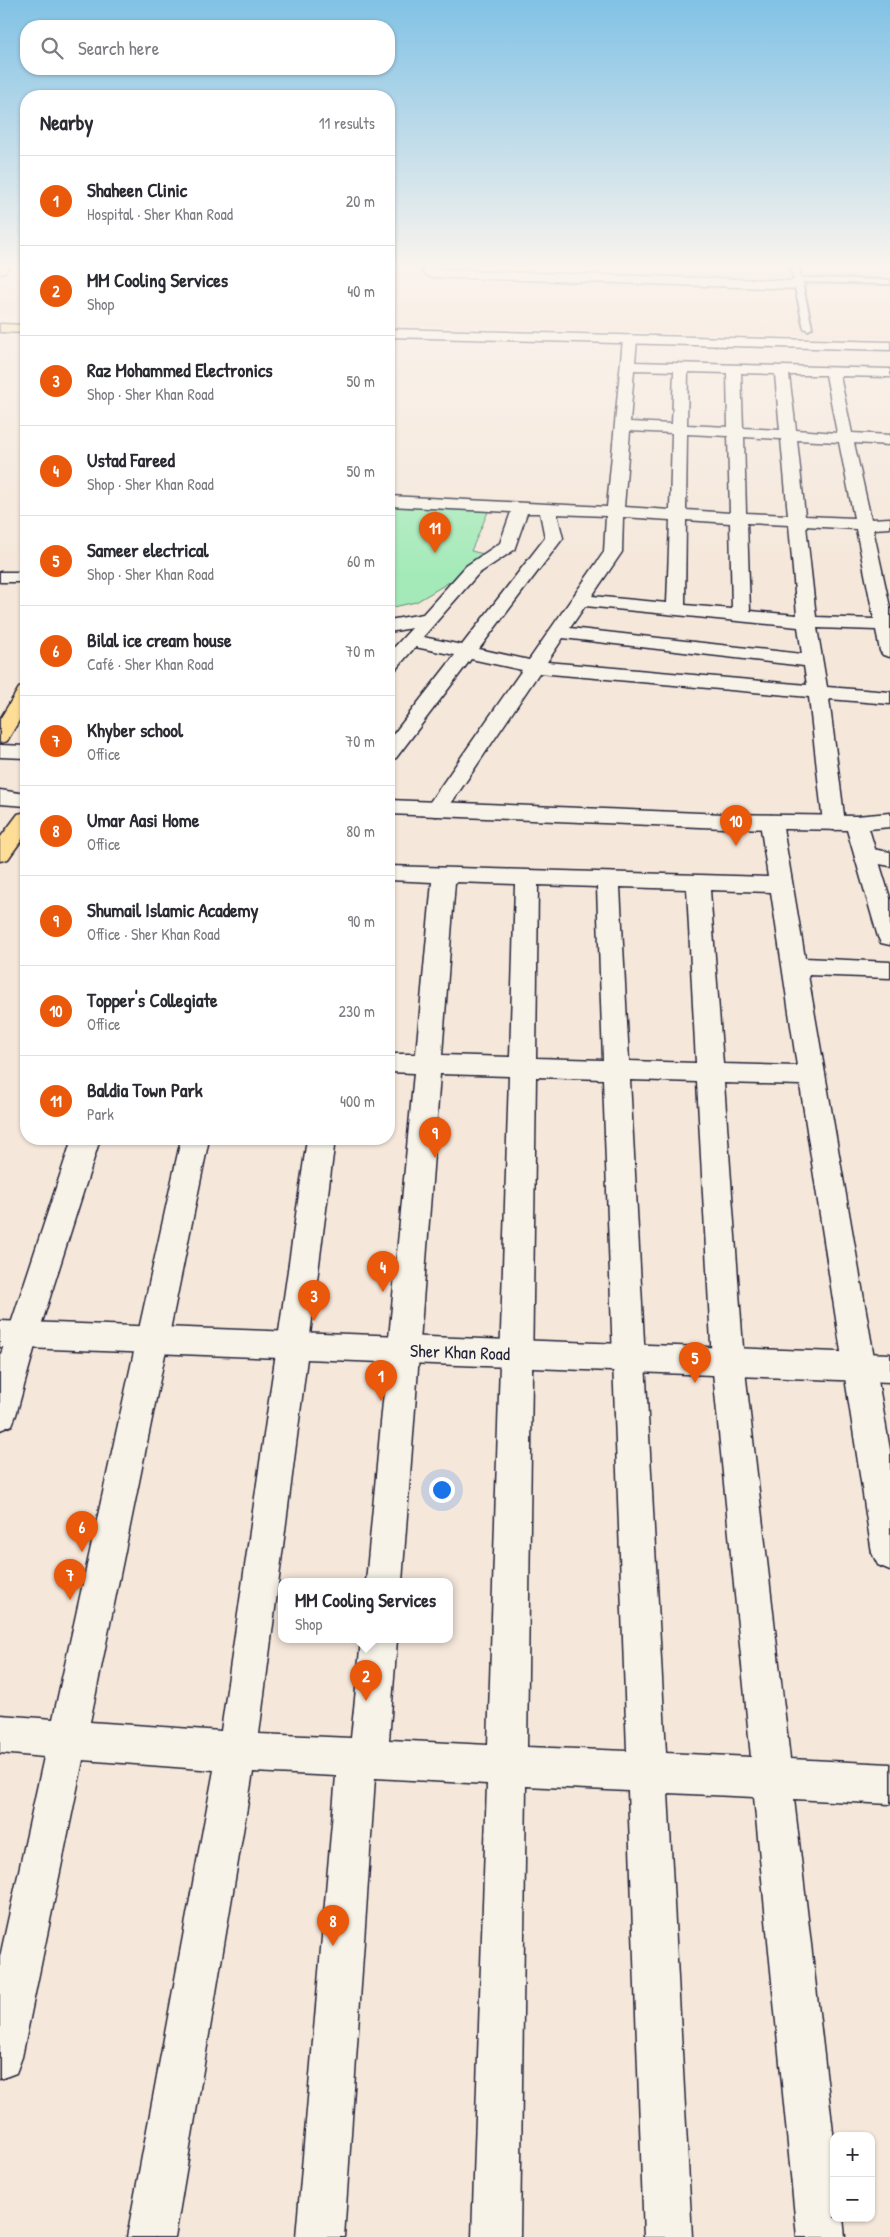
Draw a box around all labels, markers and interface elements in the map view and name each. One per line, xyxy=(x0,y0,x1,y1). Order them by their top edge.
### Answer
search box xyxy=(20,20,395,75)
icon: search xyxy=(38,34,66,62)
text: Search here xyxy=(78,35,159,61)
text: Nearby xyxy=(40,108,93,137)
text: 11 results xyxy=(319,112,375,134)
text: Shaheen Clinic xyxy=(87,177,187,203)
text: 1 xyxy=(53,190,59,212)
text: 20 m xyxy=(346,190,375,212)
text: Hospital · Sher Khan Road xyxy=(87,203,233,225)
text: MM Cooling Services xyxy=(87,267,228,293)
text: 2 xyxy=(52,280,60,302)
text: 40 m xyxy=(347,280,375,302)
text: Shop xyxy=(87,293,114,315)
text: Raz Mohammed Electronics xyxy=(87,357,273,383)
text: 3 xyxy=(52,370,60,392)
text: 50 m xyxy=(347,370,375,392)
text: Shop · Sher Khan Road xyxy=(87,383,214,405)
text: Ustad Fareed xyxy=(87,447,175,473)
text: 4 xyxy=(53,460,59,482)
text: 50 m xyxy=(347,460,375,482)
text: Shop · Sher Khan Road xyxy=(87,473,214,495)
pin: 11 xyxy=(419,512,451,553)
text: Sameer electrical xyxy=(87,537,208,563)
text: 5 xyxy=(53,550,59,572)
text: 60 m xyxy=(347,550,375,572)
text: Shop · Sher Khan Road xyxy=(87,563,214,585)
text: Bilal ice cream house xyxy=(87,627,231,653)
text: 6 xyxy=(53,640,59,662)
text: 70 m xyxy=(345,640,375,662)
text: Café · Sher Khan Road xyxy=(87,653,213,675)
text: Khyber school xyxy=(87,717,183,743)
text: 7 xyxy=(52,730,60,752)
text: 70 m xyxy=(345,730,375,752)
text: Office xyxy=(87,743,120,765)
pin: 10 xyxy=(720,805,752,846)
text: Umar Aasi Home xyxy=(87,807,199,833)
text: 8 xyxy=(53,820,59,842)
text: 80 m xyxy=(346,820,375,842)
text: Office xyxy=(87,833,120,855)
text: Shumail Islamic Academy xyxy=(87,897,259,923)
text: 9 xyxy=(53,910,59,932)
text: 90 m xyxy=(347,910,375,932)
text: Office · Sher Khan Road xyxy=(87,923,220,945)
text: Topper's Collegiate xyxy=(87,987,218,1013)
text: 10 xyxy=(50,1000,62,1022)
text: 230 m xyxy=(339,1000,375,1022)
text: Office xyxy=(87,1013,120,1035)
text: Baldia Town Park xyxy=(87,1077,203,1103)
text: 11 xyxy=(50,1090,62,1112)
text: 400 m xyxy=(340,1090,375,1112)
text: Park xyxy=(87,1103,114,1125)
pin: 9 xyxy=(419,1117,451,1158)
pin: 4 xyxy=(367,1251,399,1292)
pin: 3 xyxy=(298,1280,330,1321)
street label: Sher Khan Road xyxy=(410,1338,510,1366)
pin: 5 xyxy=(679,1342,711,1383)
pin: 1 xyxy=(365,1360,397,1401)
your location xyxy=(429,1477,455,1503)
pin: 6 xyxy=(66,1511,98,1552)
pin: 7 xyxy=(54,1559,86,1600)
popup xyxy=(278,1578,453,1643)
text: MM Cooling Services xyxy=(295,1587,436,1613)
text: Shop xyxy=(295,1613,322,1635)
pin: 2 xyxy=(350,1660,382,1701)
pin: 8 xyxy=(317,1905,349,1946)
map controls xyxy=(830,2132,875,2222)
button: + xyxy=(830,2132,875,2177)
button: − xyxy=(830,2177,875,2222)

